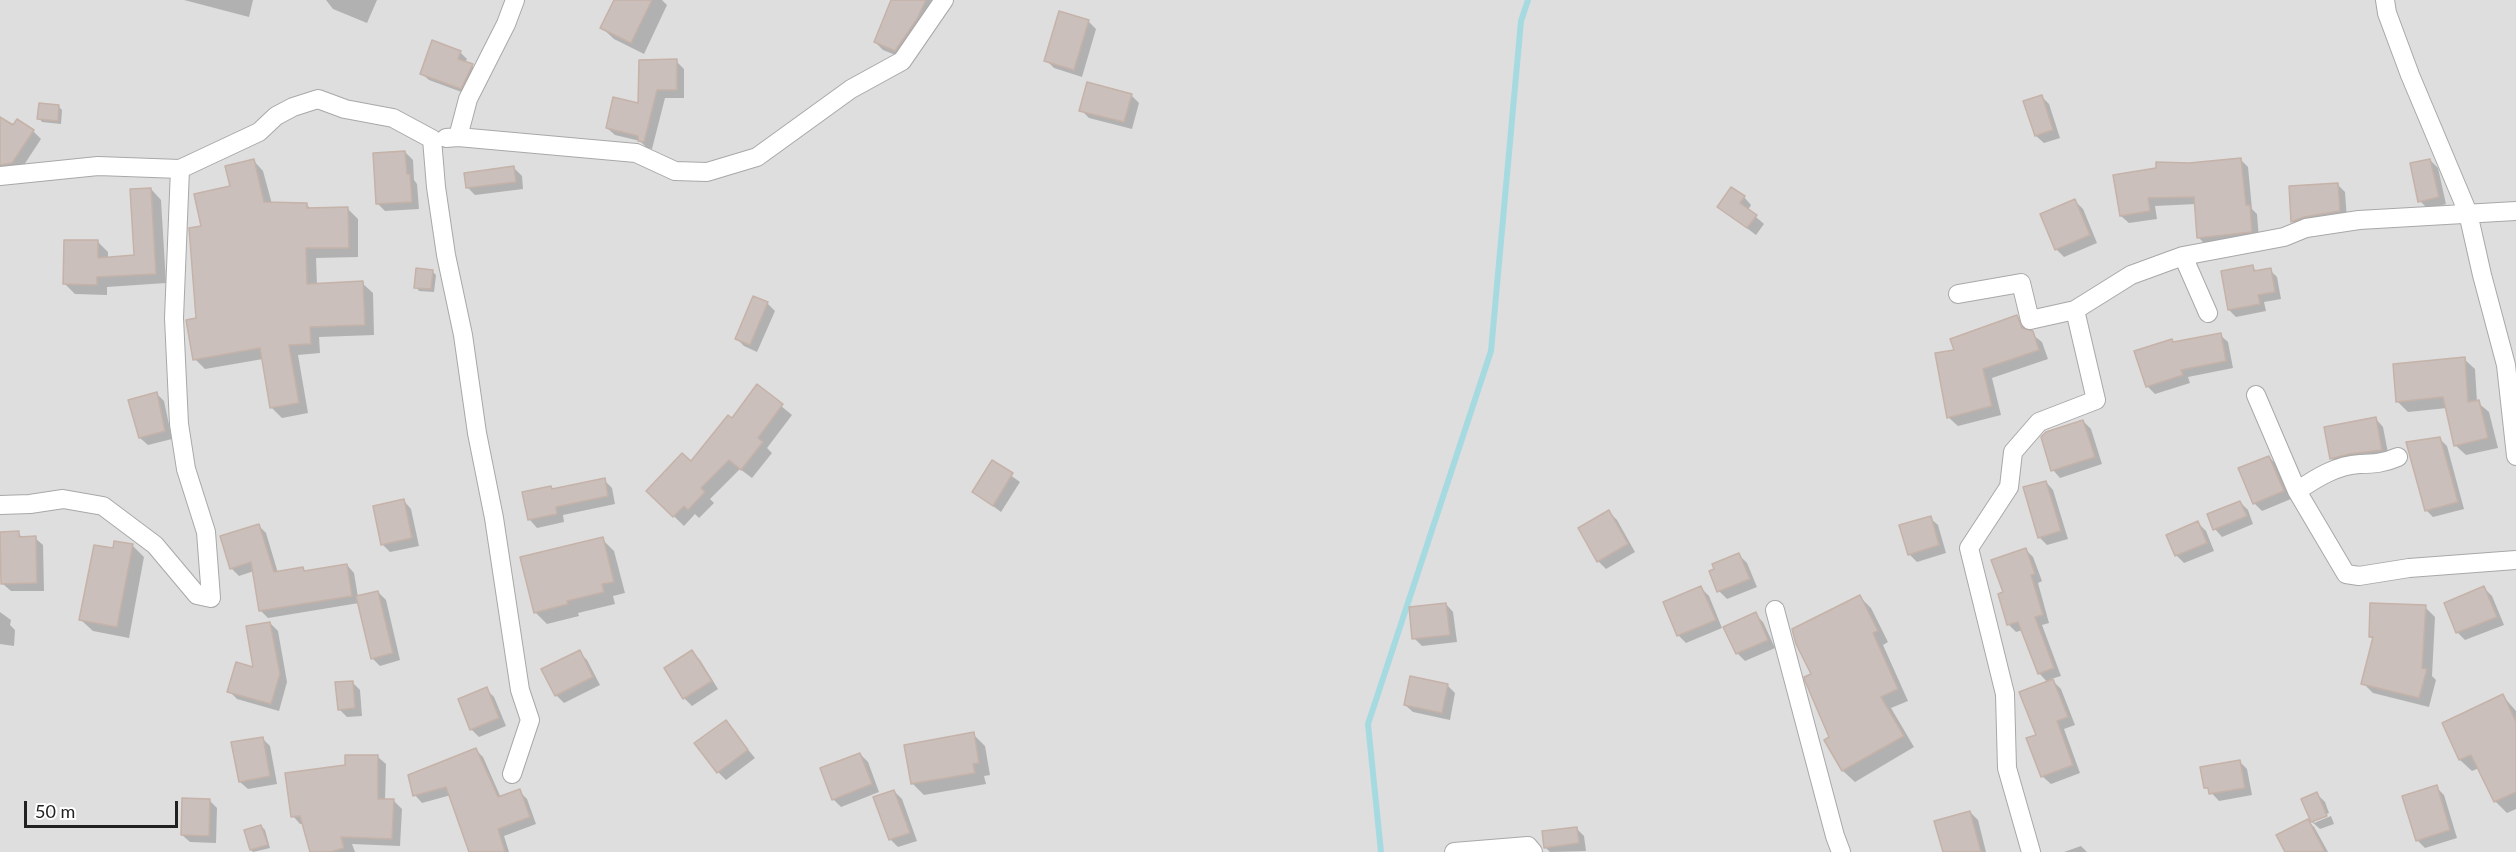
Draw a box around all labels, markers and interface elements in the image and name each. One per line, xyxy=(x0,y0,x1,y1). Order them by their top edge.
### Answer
scale bar xyxy=(27,789,182,827)
text: 50 m xyxy=(35,800,75,822)

